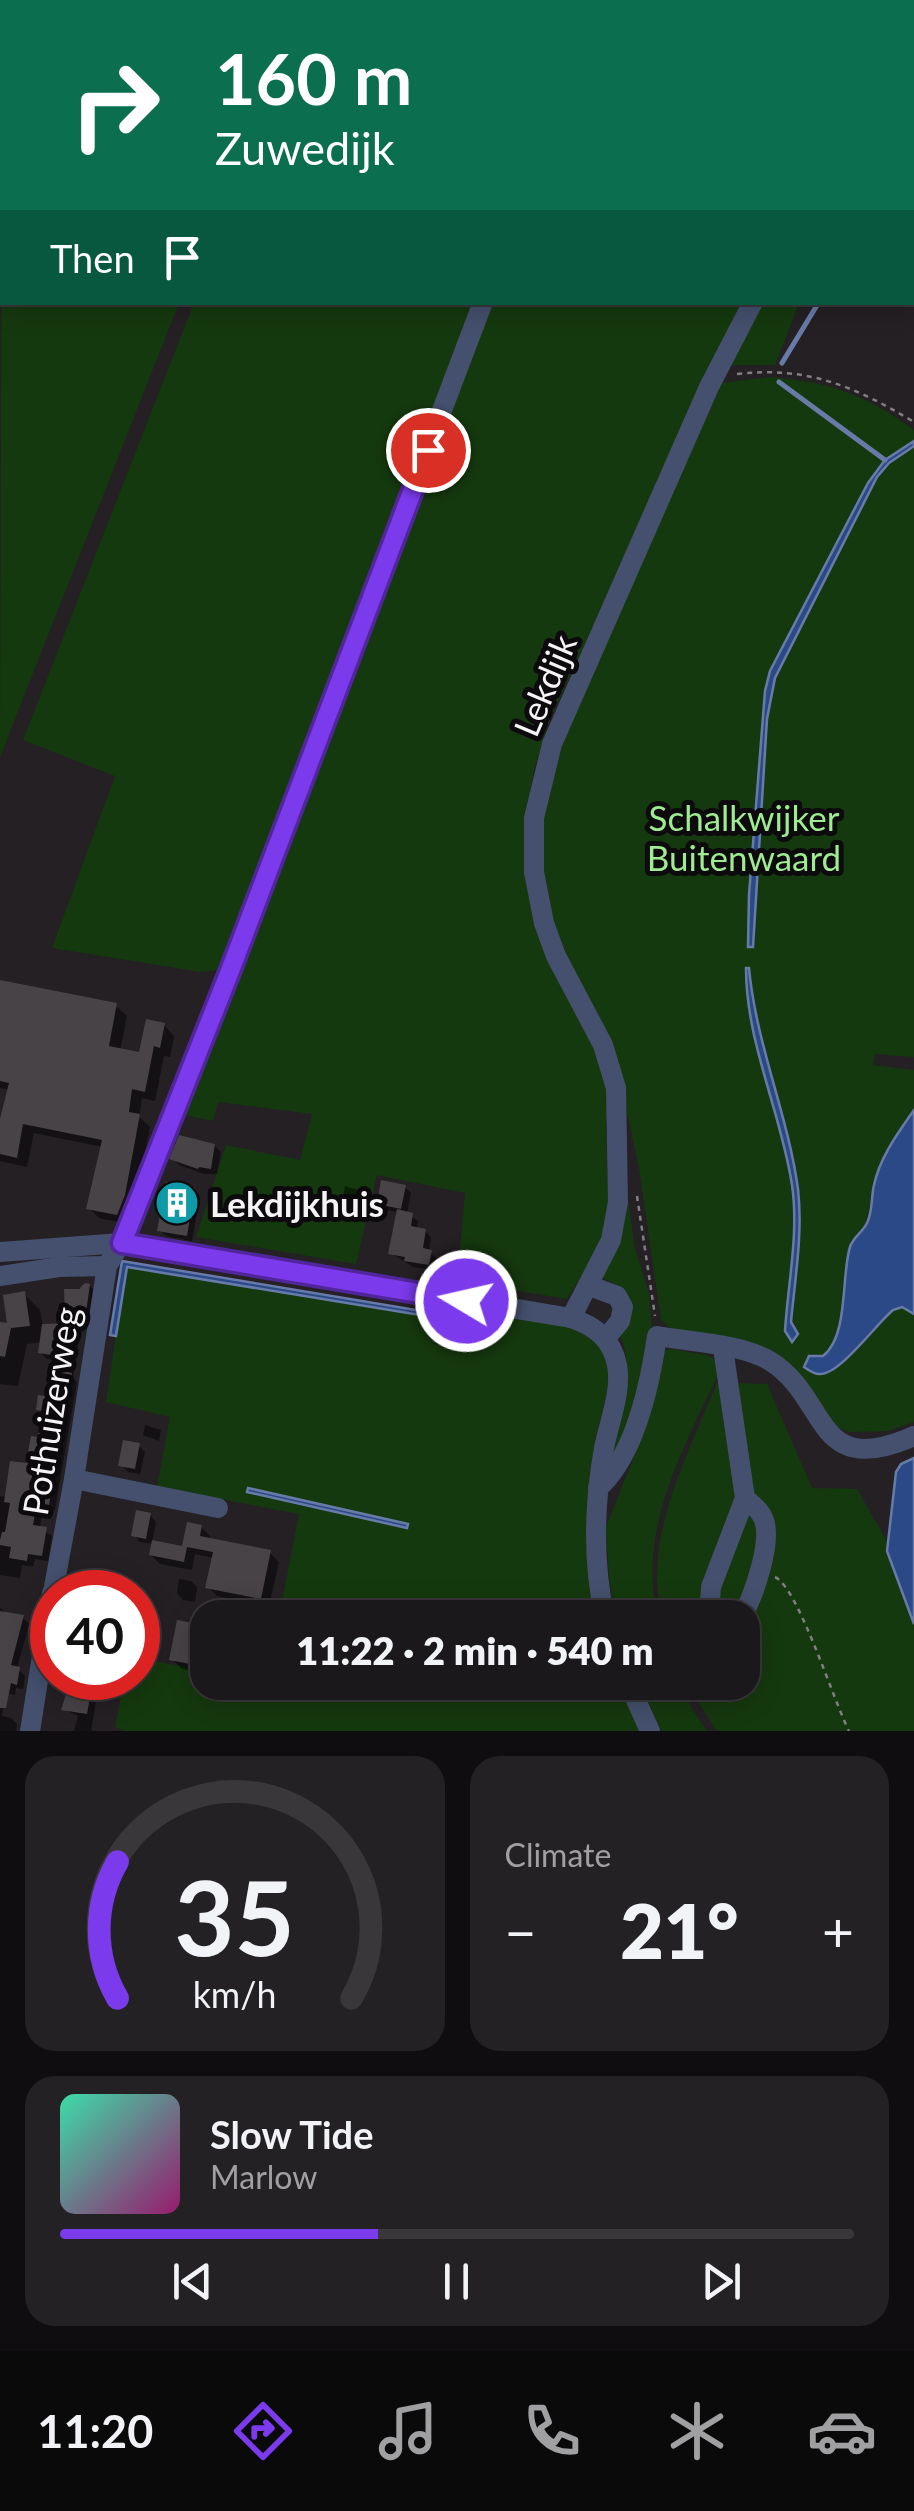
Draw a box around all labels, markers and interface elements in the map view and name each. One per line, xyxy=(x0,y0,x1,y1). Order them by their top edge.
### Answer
text: 160 m xyxy=(215,36,412,120)
icon: right xyxy=(50,40,180,170)
text: Zuwedijk xyxy=(215,121,395,175)
icon: arrive xyxy=(155,230,210,285)
text: Then xyxy=(50,235,135,281)
pin xyxy=(386,408,471,493)
icon: arrive xyxy=(401,423,456,478)
street label: Lekdijk xyxy=(504,628,584,742)
park label: Schalkwijker Buitenwaard xyxy=(647,796,841,878)
building icon: Lekdijkhuis xyxy=(154,1180,200,1226)
place label: Lekdijkhuis xyxy=(210,1182,384,1224)
position arrow xyxy=(414,1249,518,1353)
street label: Pothuizerweg xyxy=(13,1304,87,1518)
speed limit sign: 40 xyxy=(30,1570,160,1700)
text: 11:22 · 2 min · 540 m xyxy=(296,1627,654,1673)
text: Climate xyxy=(505,1835,611,1874)
text: 35 xyxy=(174,1853,295,1978)
text: 21° xyxy=(620,1885,738,1975)
text: − xyxy=(505,1898,536,1964)
text: + xyxy=(822,1898,854,1964)
text: km/h xyxy=(193,1973,277,2016)
text: Slow Tide xyxy=(210,2111,373,2157)
text: Marlow xyxy=(210,2157,317,2196)
icon: previous xyxy=(165,2254,220,2309)
icon: pause xyxy=(429,2254,484,2309)
icon: next xyxy=(694,2254,749,2309)
icon: directions xyxy=(228,2396,298,2466)
icon: music xyxy=(373,2396,443,2466)
icon: phone xyxy=(517,2396,587,2466)
icon: climate xyxy=(662,2396,732,2466)
icon: car xyxy=(807,2396,877,2466)
text: 11:20 xyxy=(37,2404,153,2458)

